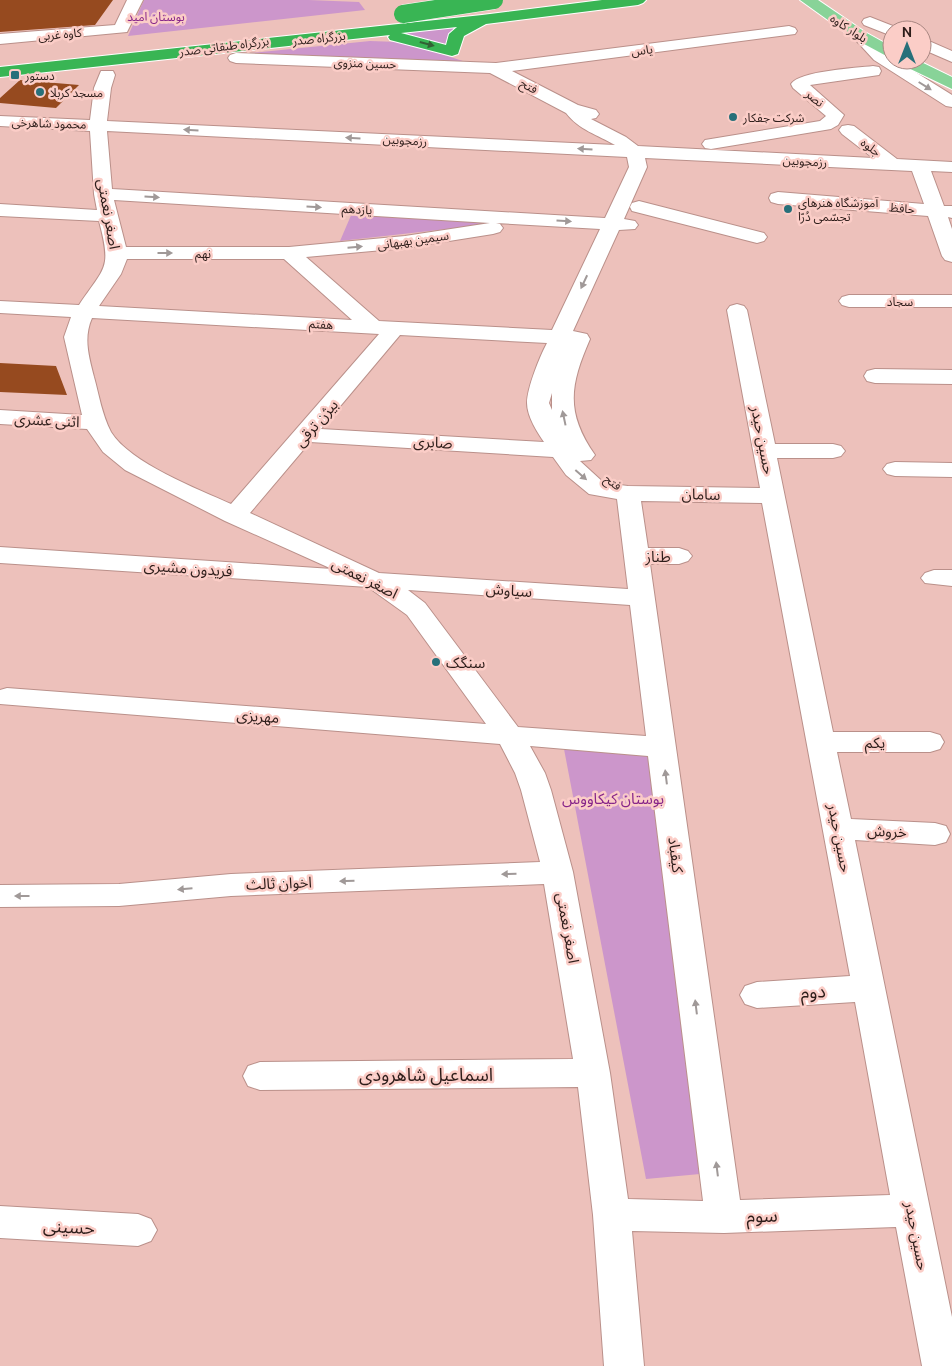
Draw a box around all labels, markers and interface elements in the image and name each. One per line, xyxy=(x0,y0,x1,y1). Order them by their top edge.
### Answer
park label: بوستان امید xyxy=(127,10,185,24)
street label: بلوار کاوه xyxy=(828,11,870,46)
north arrow xyxy=(882,20,932,70)
text: N xyxy=(902,24,912,40)
street label: کاوه غربی xyxy=(38,26,84,43)
street label: بزرگراه صدر xyxy=(291,29,346,48)
street label: بزرگراه طبقاتی صدر xyxy=(177,34,270,59)
one-way arrow xyxy=(420,40,435,48)
street label: یاس xyxy=(630,42,654,59)
street label: حسین منزوی xyxy=(333,55,397,72)
marker: دستور xyxy=(9,69,21,81)
place label: دستور xyxy=(24,69,55,83)
street label: فتح xyxy=(517,76,540,99)
one-way arrow xyxy=(919,81,932,90)
marker: مسجد کربلا xyxy=(34,86,46,98)
place label: مسجد کربلا xyxy=(50,86,103,100)
street label: نصر xyxy=(802,86,827,110)
marker: شرکت جفکار xyxy=(727,111,739,123)
place label: شرکت جفکار xyxy=(742,111,805,125)
street label: محمود شاهرخی xyxy=(11,115,87,132)
one-way arrow xyxy=(183,125,199,133)
street label: رزمجوبین xyxy=(382,132,428,149)
one-way arrow xyxy=(345,133,361,141)
street label: جلوه xyxy=(858,135,883,159)
one-way arrow xyxy=(577,145,593,153)
street label: رزمجوبین xyxy=(782,153,828,170)
street label: اصغر نعمتی xyxy=(93,177,124,251)
one-way arrow xyxy=(144,194,160,202)
place label: آموزشگاه هنرهای تجسّمی دُرّا xyxy=(798,196,879,224)
street label: حافظ xyxy=(889,200,915,216)
street label: یازدهم xyxy=(341,202,373,219)
one-way arrow xyxy=(306,203,322,211)
marker: آموزشگاه هنرهای تجسّمی دُرّا xyxy=(782,203,794,215)
one-way arrow xyxy=(556,218,572,226)
street label: سیمین بهبهانی xyxy=(377,229,450,252)
one-way arrow xyxy=(348,243,364,251)
street label: نهم xyxy=(195,247,211,263)
one-way arrow xyxy=(157,249,173,257)
one-way arrow xyxy=(580,275,588,289)
street label: سجاد xyxy=(887,295,913,308)
street label: هفتم xyxy=(308,317,333,334)
street label: بیژن ترقی xyxy=(291,396,342,451)
street label: حسین حیدر xyxy=(747,403,778,476)
street label: اثنی عشری xyxy=(14,410,80,431)
one-way arrow xyxy=(560,410,568,425)
street label: صابری xyxy=(413,432,453,453)
one-way arrow xyxy=(574,470,587,481)
street label: فتح xyxy=(600,472,624,495)
street label: سامان xyxy=(682,485,721,504)
street label: طناز xyxy=(644,548,671,566)
street label: اصغر نعمتی xyxy=(329,554,401,603)
street label: فریدون مشیری xyxy=(143,556,233,581)
street label: سیاوش xyxy=(485,580,533,601)
place label: سنگک xyxy=(446,654,485,671)
marker: سنگک xyxy=(430,656,442,668)
street label: مهریزی xyxy=(236,706,280,727)
street label: یکم xyxy=(865,734,885,754)
one-way arrow xyxy=(662,769,670,785)
park label: بوستان کیکاووس xyxy=(562,790,664,808)
street label: حسین حیدر xyxy=(824,801,855,874)
street label: خروش xyxy=(867,821,907,842)
street label: کیقباد xyxy=(665,836,687,875)
one-way arrow xyxy=(501,870,517,878)
street label: اخوان ثالث xyxy=(246,873,312,894)
one-way arrow xyxy=(339,877,355,885)
one-way arrow xyxy=(176,886,192,894)
street label: اصغر نعمتی xyxy=(552,891,583,965)
one-way arrow xyxy=(14,892,30,900)
street label: دوم xyxy=(800,980,827,1007)
one-way arrow xyxy=(692,999,700,1015)
street label: اسماعیل شاهرودی xyxy=(359,1064,493,1086)
one-way arrow xyxy=(713,1160,721,1176)
street label: حسین حیدر xyxy=(901,1199,932,1272)
street label: سوم xyxy=(746,1204,778,1231)
street label: حسینی xyxy=(42,1215,96,1239)

